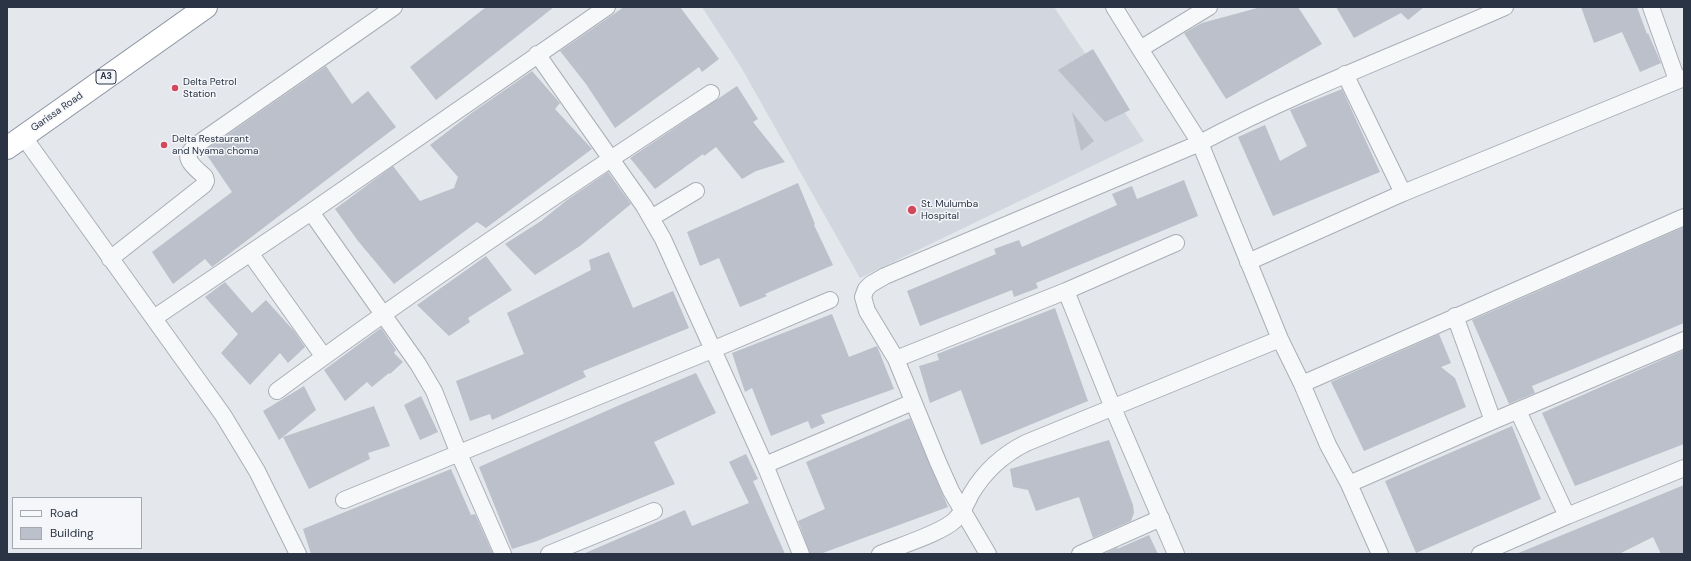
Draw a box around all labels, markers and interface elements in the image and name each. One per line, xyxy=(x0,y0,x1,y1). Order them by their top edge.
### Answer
road number: A3 xyxy=(96,70,116,84)
place label: Delta Petrol Station xyxy=(183,76,236,100)
marker: Delta Petrol Station xyxy=(170,83,180,93)
street label: Garissa Road xyxy=(29,90,85,134)
place label: Delta Restaurant and Nyama choma xyxy=(172,133,258,156)
marker: Delta Restaurant and Nyama choma xyxy=(159,140,169,150)
place label: St. Mulumba Hospital xyxy=(921,198,978,222)
marker: St. Mulumba Hospital xyxy=(906,204,918,216)
legend xyxy=(12,497,142,549)
text: Road xyxy=(50,505,78,521)
text: Building xyxy=(50,525,94,541)

